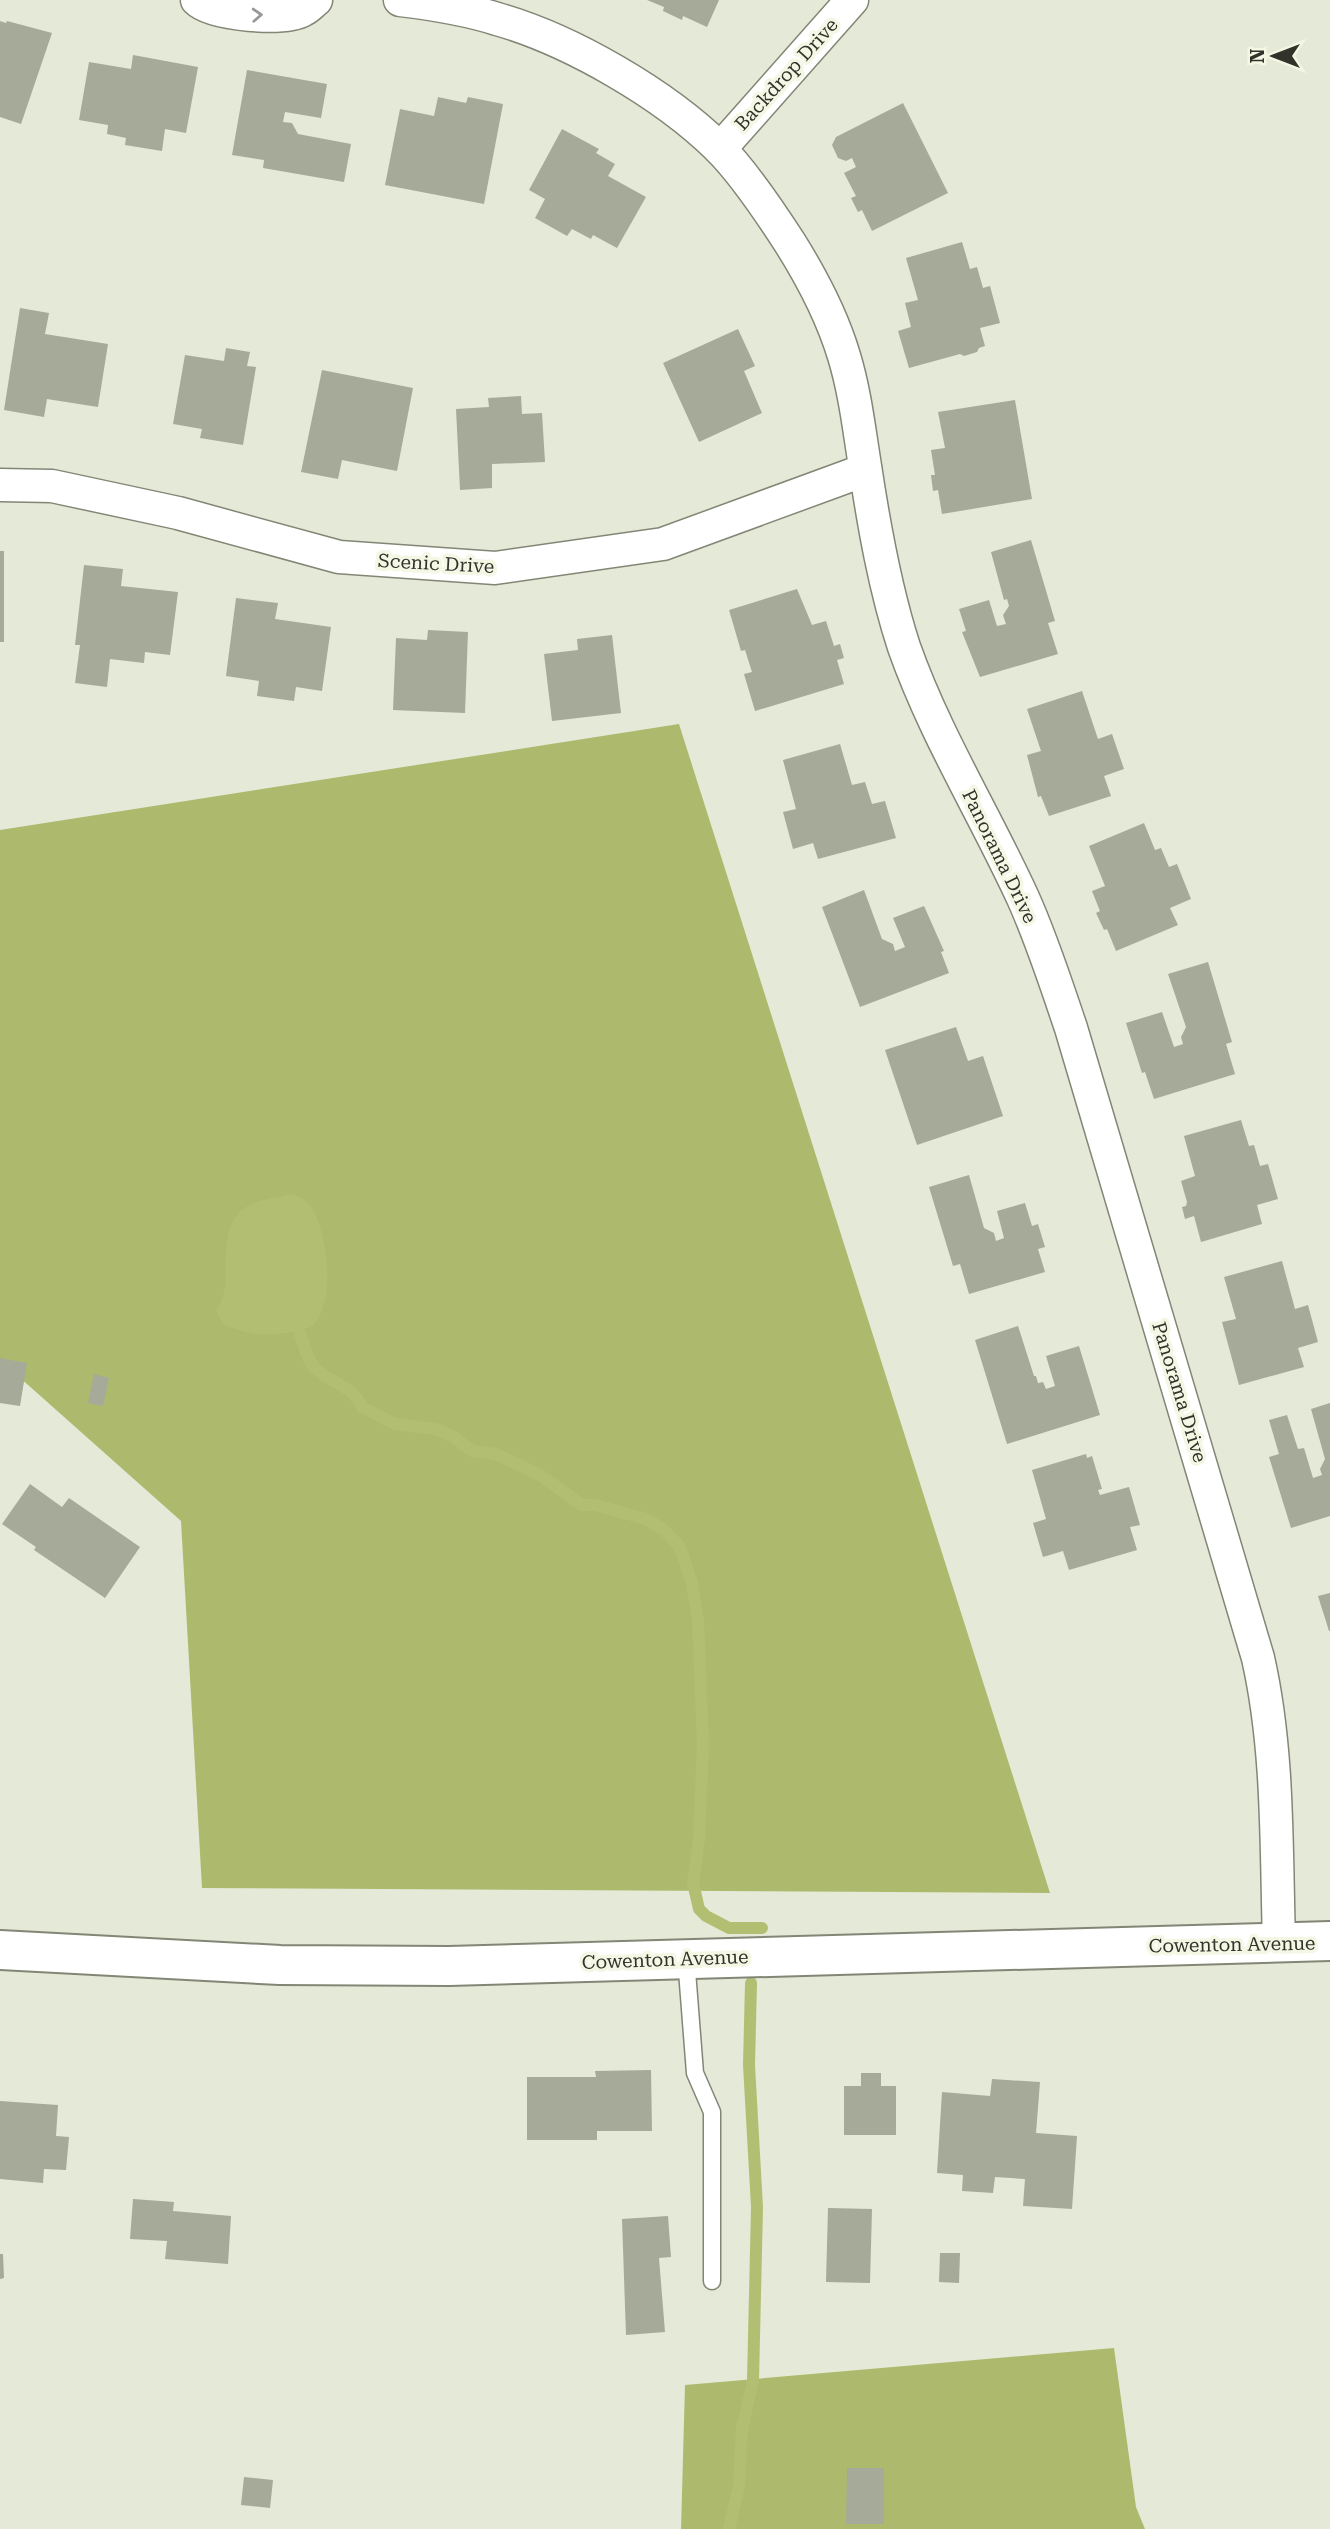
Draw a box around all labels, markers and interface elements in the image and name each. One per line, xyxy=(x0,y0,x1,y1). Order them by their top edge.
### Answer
one-way arrow xyxy=(252,8,263,23)
street label: Backdrop Drive xyxy=(730,13,843,135)
north arrow xyxy=(1239,21,1309,91)
text: N xyxy=(1246,48,1269,63)
street label: Scenic Drive xyxy=(377,549,495,578)
street label: Panorama Drive xyxy=(957,786,1042,927)
street label: Panorama Drive xyxy=(1147,1319,1212,1465)
street label: Cowenton Avenue xyxy=(1148,1932,1316,1957)
street label: Cowenton Avenue xyxy=(581,1945,749,1974)

